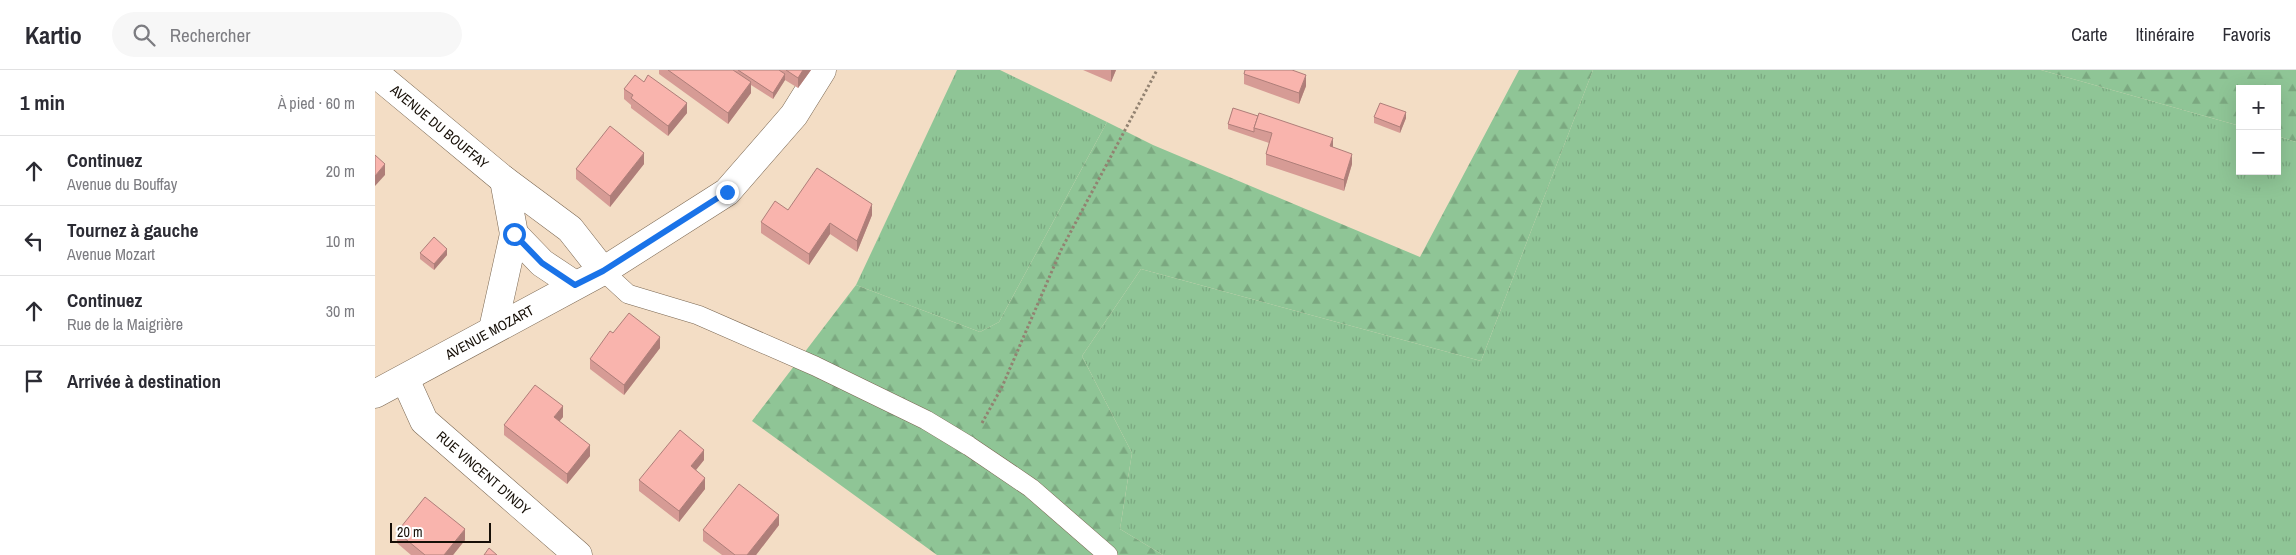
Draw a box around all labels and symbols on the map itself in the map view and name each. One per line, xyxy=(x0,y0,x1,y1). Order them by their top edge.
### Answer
street label: AVENUE DU BOUFFAY xyxy=(386,80,493,173)
route end xyxy=(716,181,739,204)
route start xyxy=(503,223,526,246)
street label: AVENUE MOZART xyxy=(441,301,537,364)
street label: RUE VINCENT D'INDY xyxy=(433,427,535,519)
scale bar xyxy=(390,520,491,543)

